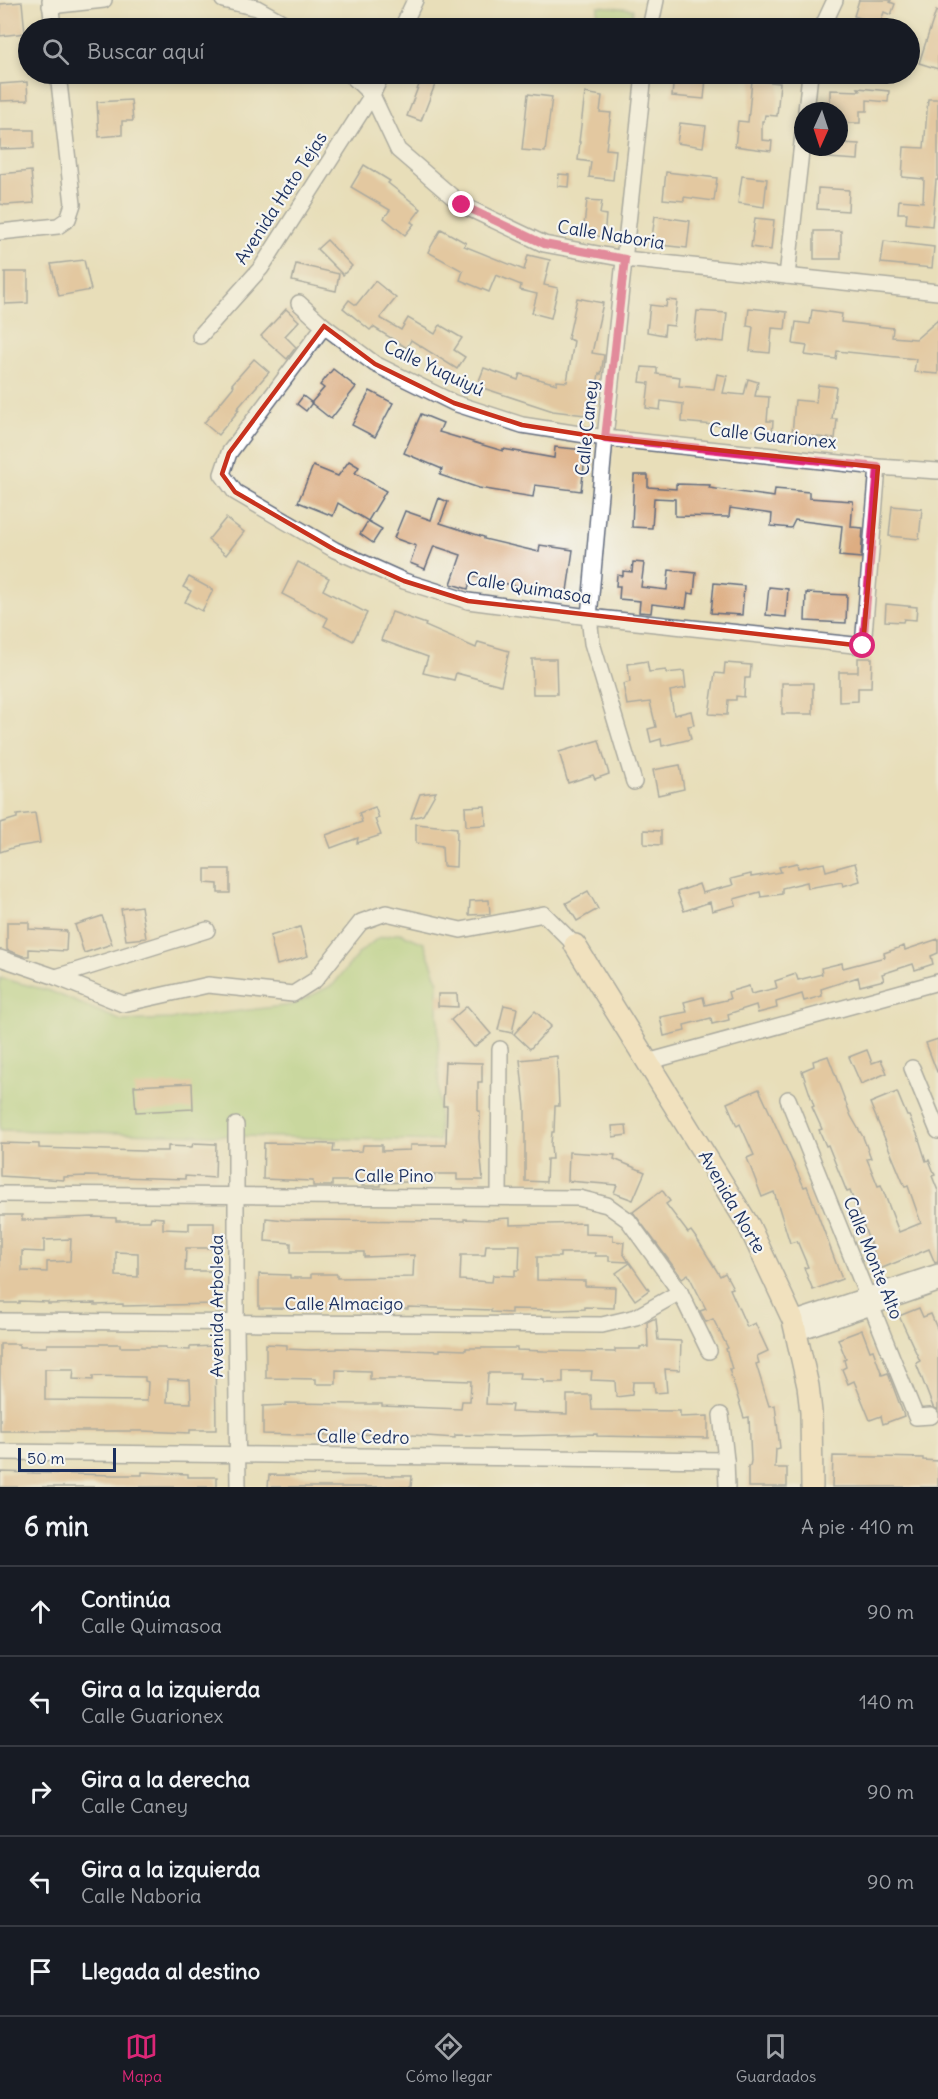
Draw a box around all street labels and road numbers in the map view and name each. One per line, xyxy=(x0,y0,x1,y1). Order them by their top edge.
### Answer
street label: Avenida Hato Tejas xyxy=(229,127,332,268)
street label: Calle Naboria xyxy=(556,215,666,254)
street label: Calle Yuquiyú xyxy=(380,334,488,401)
street label: Calle Caney xyxy=(570,379,603,477)
street label: Calle Guarionex xyxy=(708,417,838,454)
street label: Calle Quimasoa xyxy=(465,566,593,609)
street label: Avenida Norte xyxy=(694,1146,771,1257)
street label: Calle Pino xyxy=(354,1164,434,1187)
street label: Calle Monte Alto xyxy=(838,1193,909,1323)
street label: Avenida Arboleda xyxy=(205,1234,228,1378)
street label: Calle Almacigo xyxy=(285,1292,403,1315)
street label: Calle Cedro xyxy=(316,1424,410,1449)

